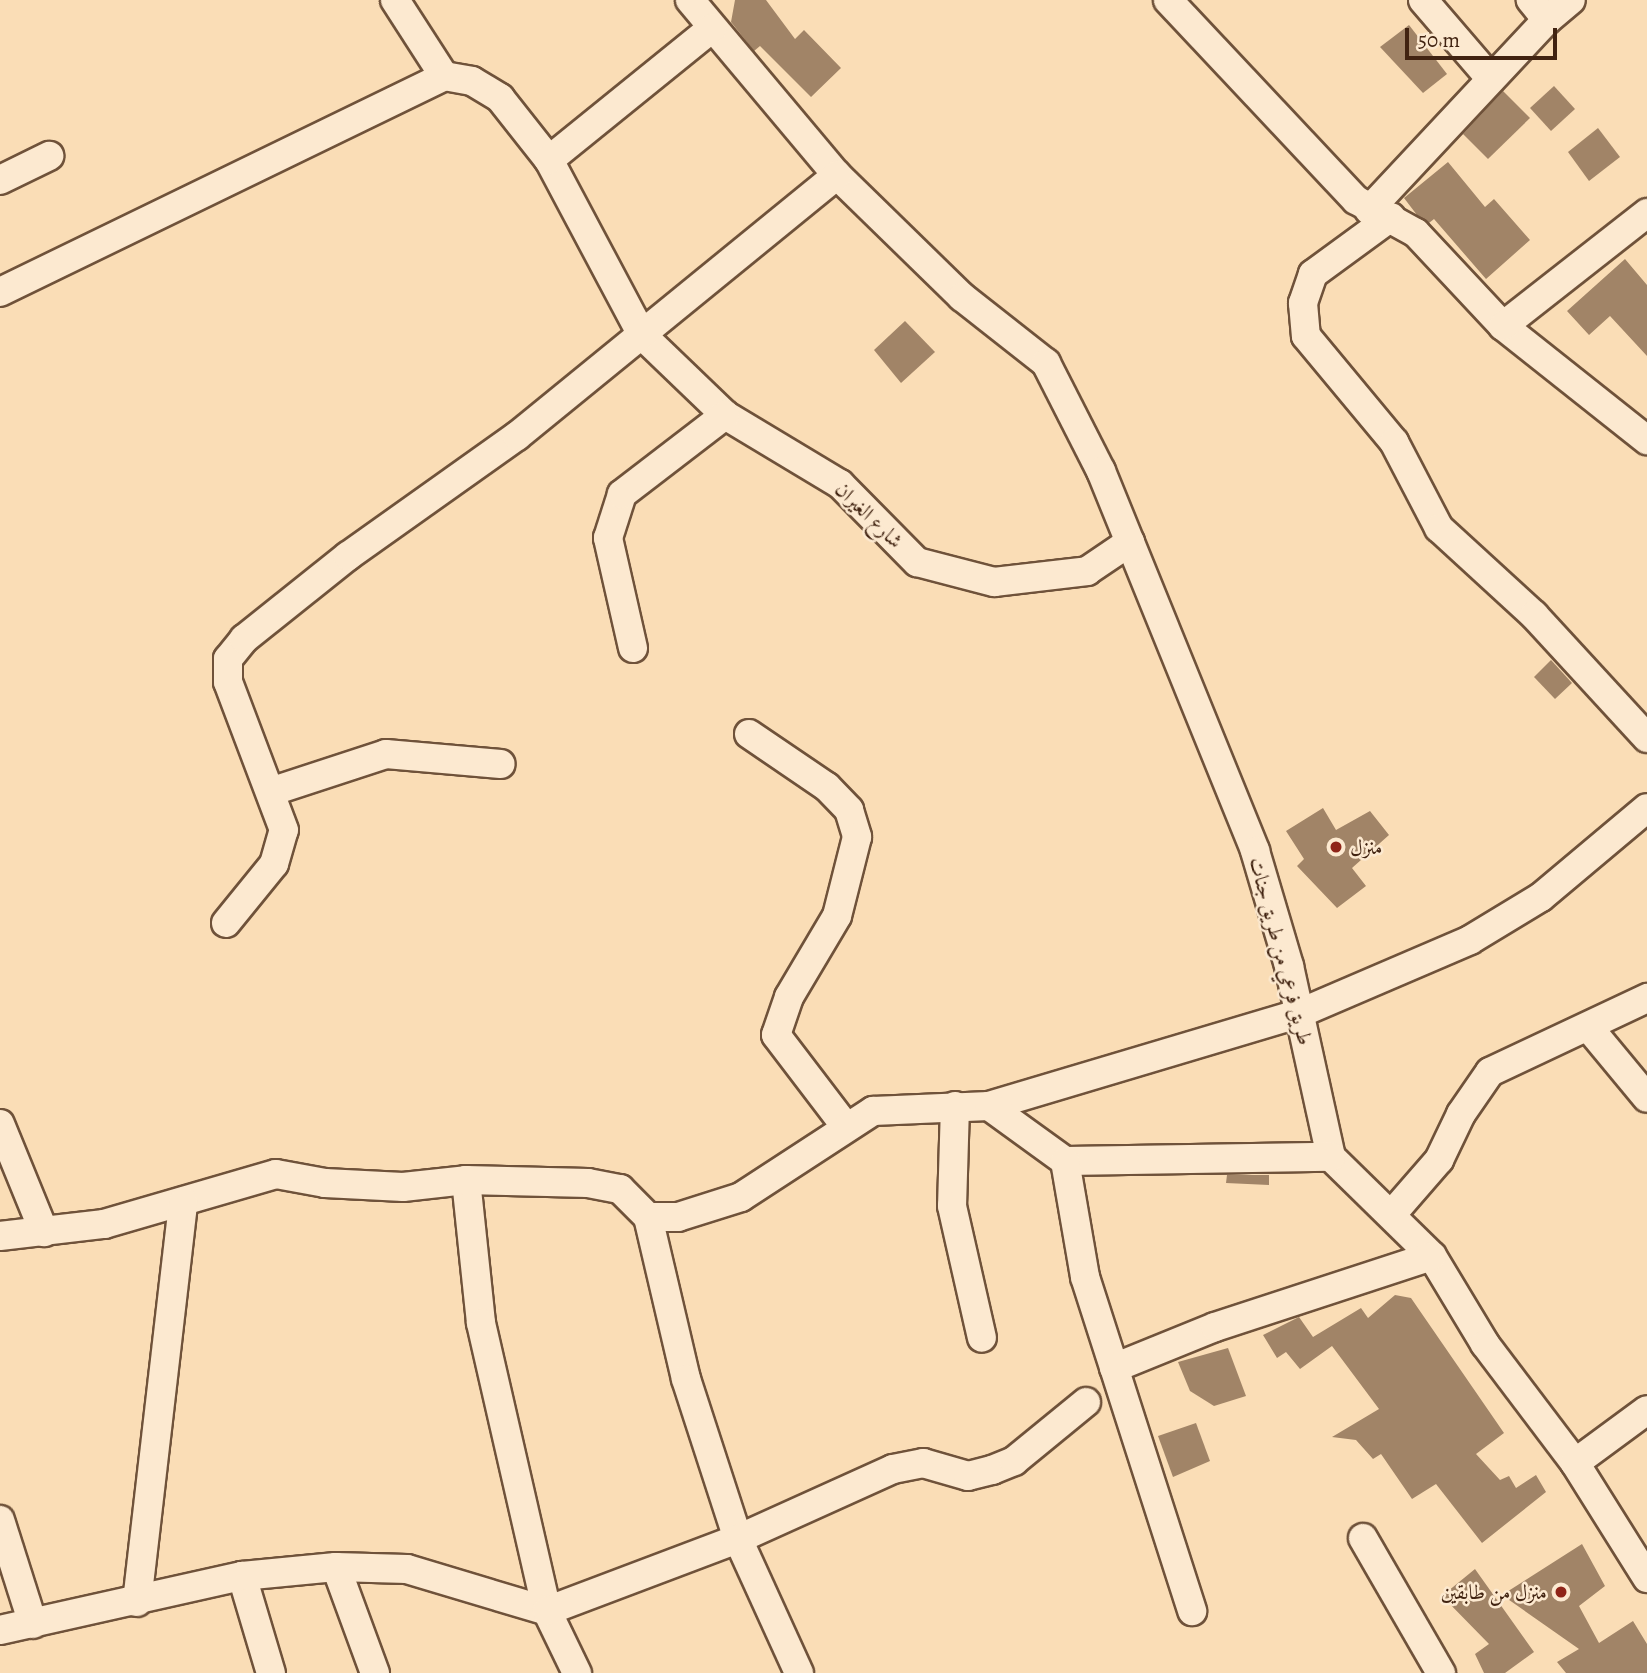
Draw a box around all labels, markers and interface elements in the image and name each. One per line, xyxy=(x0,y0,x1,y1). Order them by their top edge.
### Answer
scale bar xyxy=(1409,14,1561,58)
text: 50 m xyxy=(1418,26,1460,54)
street label: شارع الغيران xyxy=(830,477,908,553)
place label: منزل xyxy=(1350,834,1382,860)
marker: منزل xyxy=(1328,839,1344,855)
street label: طريق فرعي من طريق جنات xyxy=(1244,854,1318,1048)
place label: منزل من طابقين xyxy=(1441,1579,1547,1605)
marker: منزل من طابقين xyxy=(1553,1584,1569,1600)

